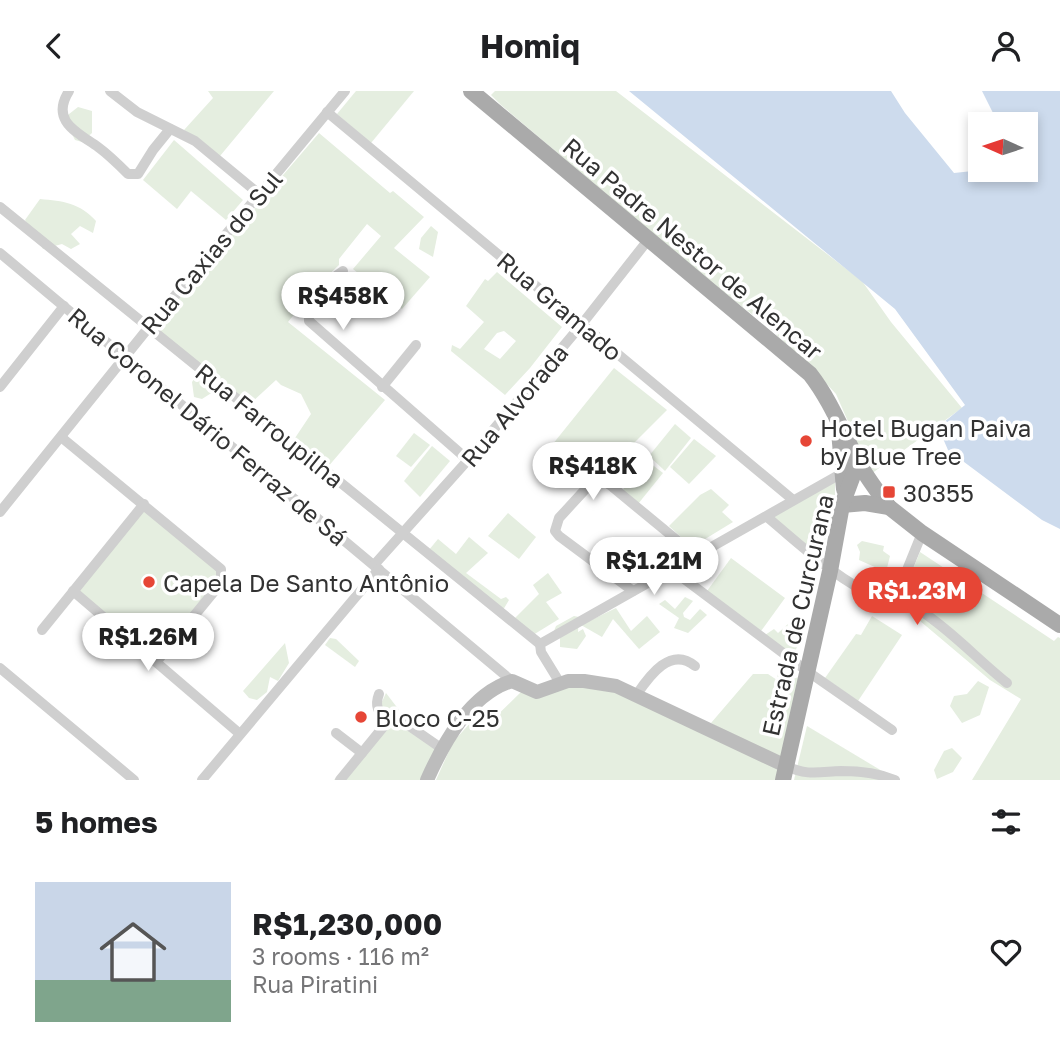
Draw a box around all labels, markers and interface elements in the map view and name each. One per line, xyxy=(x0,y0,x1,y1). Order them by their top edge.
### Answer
icon: back xyxy=(35,27,73,65)
text: Homiq xyxy=(480,27,580,65)
icon: person xyxy=(987,27,1025,65)
north arrow xyxy=(968,112,1038,182)
map controls xyxy=(968,112,1038,182)
street label: Rua Padre Nestor de Alencar xyxy=(558,131,828,365)
street label: Rua Caxias do Sul xyxy=(134,164,288,340)
street label: Rua Gramado xyxy=(492,246,628,366)
pin: R$458K xyxy=(286,273,400,332)
text: R$458K xyxy=(297,281,389,309)
street label: Rua Coronel Dário Ferraz de Sá xyxy=(63,301,353,551)
street label: Rua Alvorada xyxy=(454,338,574,472)
street label: Rua Farroupilha xyxy=(190,357,350,493)
place label: Hotel Bugan Paiva by Blue Tree xyxy=(820,413,1031,470)
marker: Hotel Bugan Paiva by Blue Tree xyxy=(798,433,814,449)
pin: R$418K xyxy=(536,443,650,502)
text: R$418K xyxy=(548,451,638,479)
place label: 30355 xyxy=(903,478,974,507)
marker: 30355 xyxy=(881,484,897,500)
street label: Estrada de Curcurana xyxy=(755,491,839,739)
pin: R$1.21M xyxy=(589,538,719,597)
text: R$1.21M xyxy=(606,546,702,574)
pin: R$1.23M xyxy=(852,567,982,627)
place label: Capela De Santo Antônio xyxy=(163,568,449,597)
marker: Capela De Santo Antônio xyxy=(141,574,157,590)
text: R$1.23M xyxy=(867,576,967,604)
pin: R$1.26M xyxy=(83,613,213,673)
text: R$1.26M xyxy=(98,622,198,650)
place label: Bloco C-25 xyxy=(375,703,500,732)
marker: Bloco C-25 xyxy=(353,709,369,725)
icon: filters xyxy=(987,803,1025,841)
text: 5 homes xyxy=(35,804,158,840)
text: R$1,230,000 xyxy=(252,906,442,942)
icon: home xyxy=(91,910,175,994)
icon: heart xyxy=(987,933,1025,971)
text: 3 rooms · 116 m² xyxy=(252,942,429,970)
text: Rua Piratini xyxy=(252,970,378,998)

